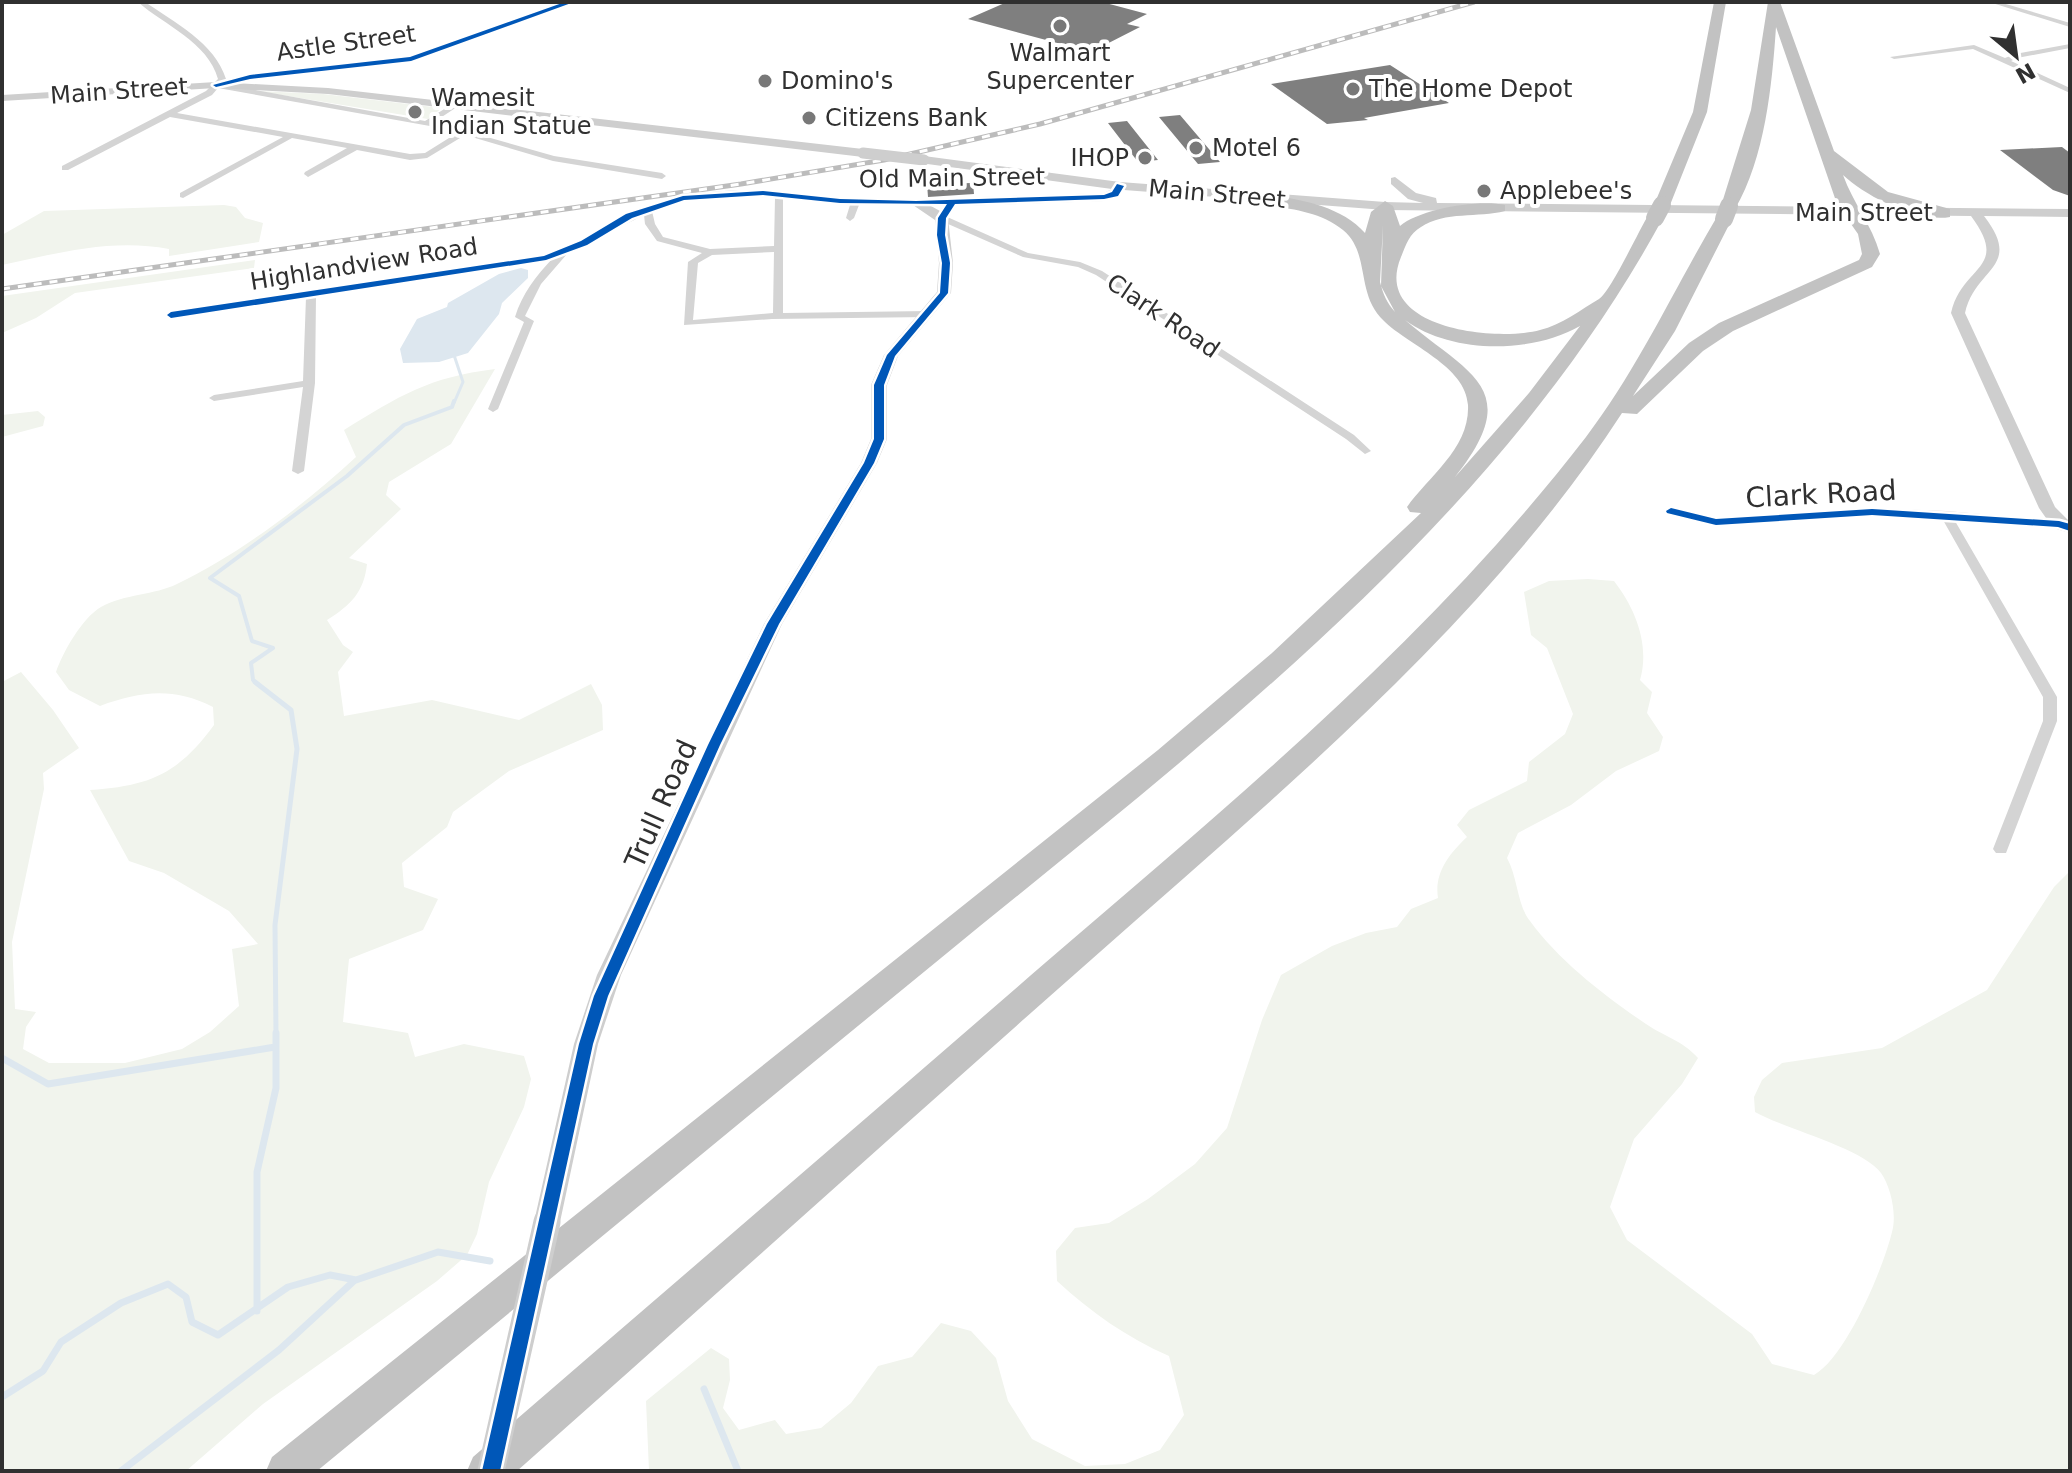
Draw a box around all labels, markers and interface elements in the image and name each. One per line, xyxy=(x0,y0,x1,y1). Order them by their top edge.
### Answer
north arrow xyxy=(1976,16,2056,96)
marker: Walmart Supercenter xyxy=(1051,17,1069,35)
street label: Astle Street xyxy=(275,19,417,67)
place label: Walmart Supercenter xyxy=(987,39,1134,95)
text: N xyxy=(2011,58,2040,88)
place label: Domino's xyxy=(781,67,893,95)
street label: Main Street xyxy=(49,72,189,110)
marker: Domino's xyxy=(756,72,774,90)
place label: The Home Depot xyxy=(1368,75,1572,103)
marker: The Home Depot xyxy=(1344,80,1362,98)
place label: Wamesit Indian Statue xyxy=(431,84,591,140)
marker: Wamesit Indian Statue xyxy=(406,103,424,121)
place label: Citizens Bank xyxy=(825,104,988,132)
marker: Citizens Bank xyxy=(800,109,818,127)
place label: Motel 6 xyxy=(1212,134,1301,162)
marker: Motel 6 xyxy=(1187,139,1205,157)
place label: IHOP xyxy=(1071,144,1129,172)
marker: IHOP xyxy=(1136,149,1154,167)
street label: Old Main Street xyxy=(859,162,1045,194)
street label: Main Street xyxy=(1147,174,1287,214)
place label: Applebee's xyxy=(1500,177,1632,205)
marker: Applebee's xyxy=(1475,182,1493,200)
street label: Main Street xyxy=(1795,199,1933,227)
street label: Highlandview Road xyxy=(248,232,480,296)
street label: Clark Road xyxy=(1101,268,1225,364)
street label: Clark Road xyxy=(1745,474,1897,514)
street label: Trull Road xyxy=(618,735,704,874)

